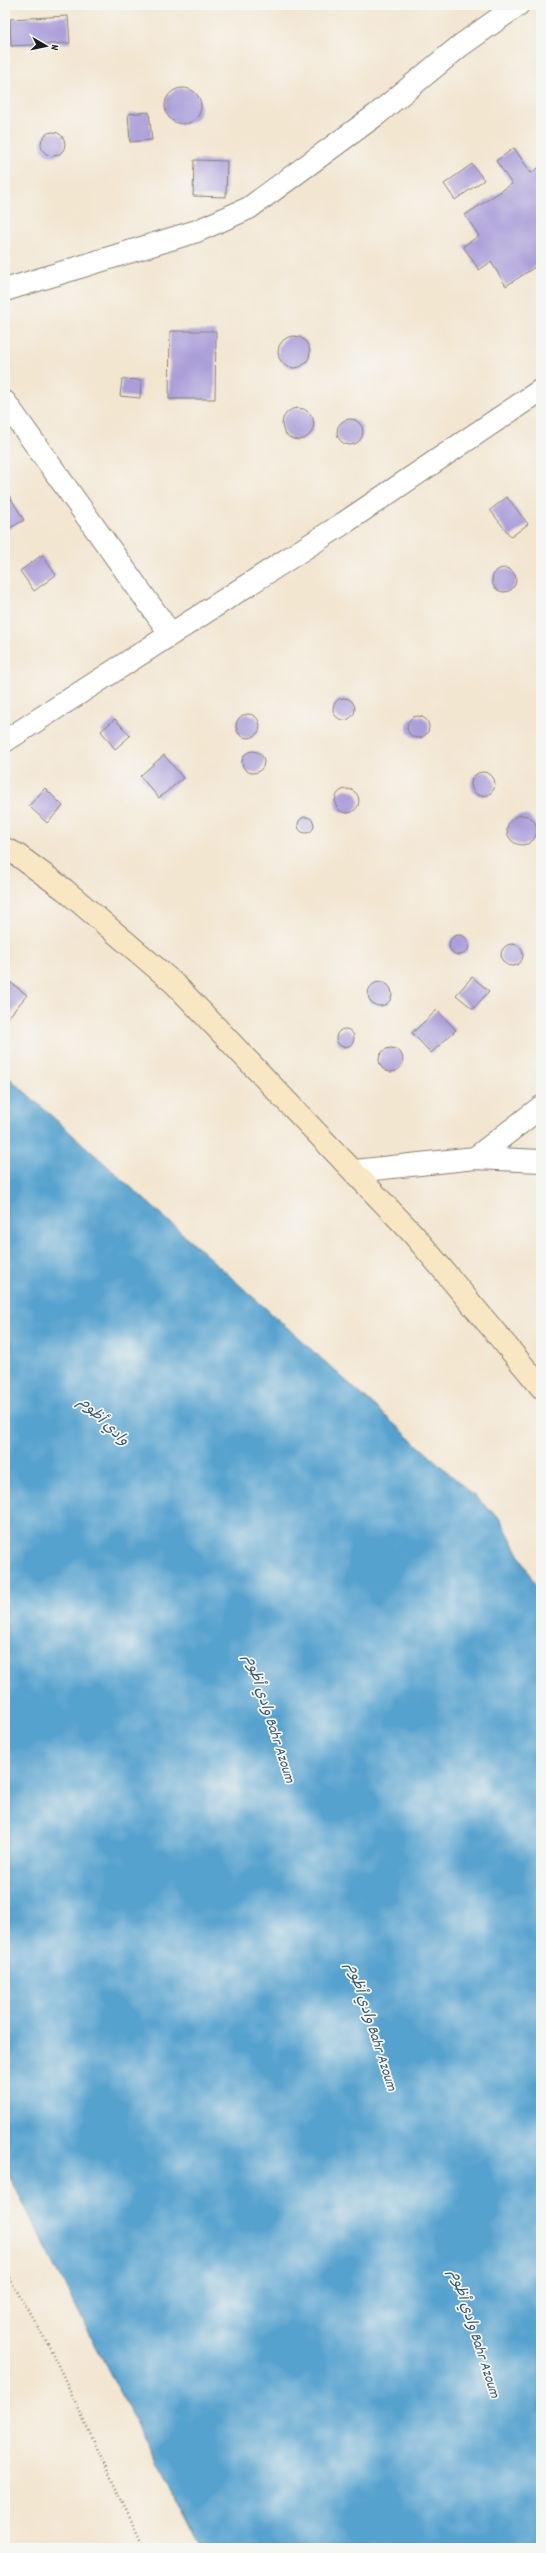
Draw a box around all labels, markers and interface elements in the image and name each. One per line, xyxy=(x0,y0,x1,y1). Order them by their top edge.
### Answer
north arrow xyxy=(26,26,66,66)
text: N xyxy=(45,43,62,52)
water label: وادي أظوم xyxy=(72,1392,133,1452)
water label: وادي أظوم Bahr Azoum xyxy=(238,1651,300,1787)
water label: وادي أظوم Bahr Azoum xyxy=(340,1959,402,2095)
water label: وادي أظوم Bahr Azoum xyxy=(443,2266,505,2402)

